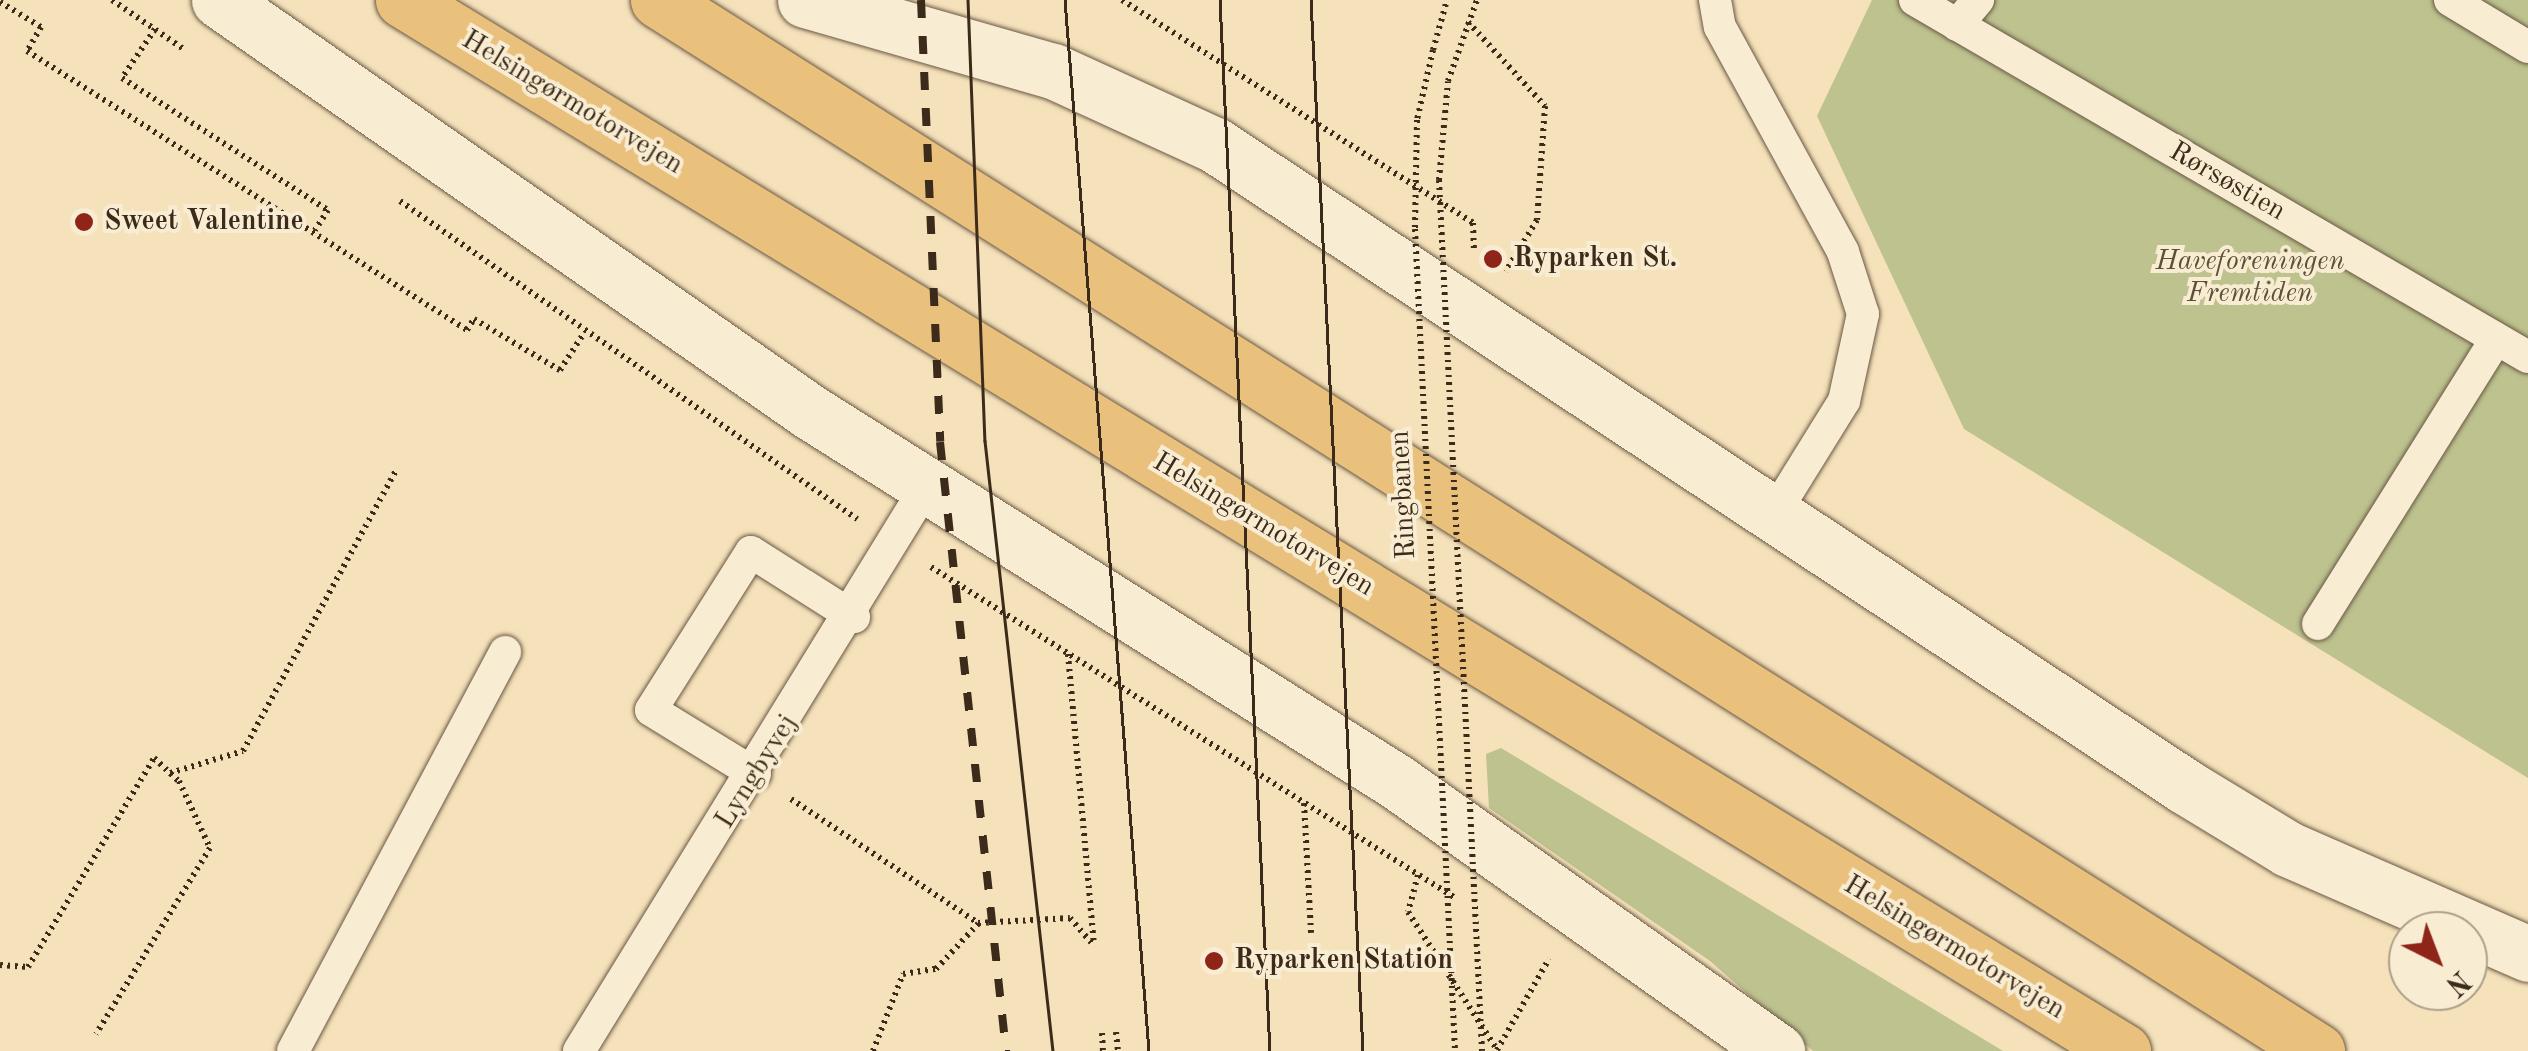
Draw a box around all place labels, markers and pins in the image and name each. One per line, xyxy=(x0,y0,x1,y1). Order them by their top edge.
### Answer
place label: Sweet Valentine xyxy=(104,205,304,239)
marker: Sweet Valentine xyxy=(73,211,95,233)
place label: Ryparken St. xyxy=(1513,242,1677,276)
marker: Ryparken St. xyxy=(1482,248,1504,270)
place label: Ryparken Station xyxy=(1234,944,1453,978)
marker: Ryparken Station xyxy=(1203,950,1225,972)

